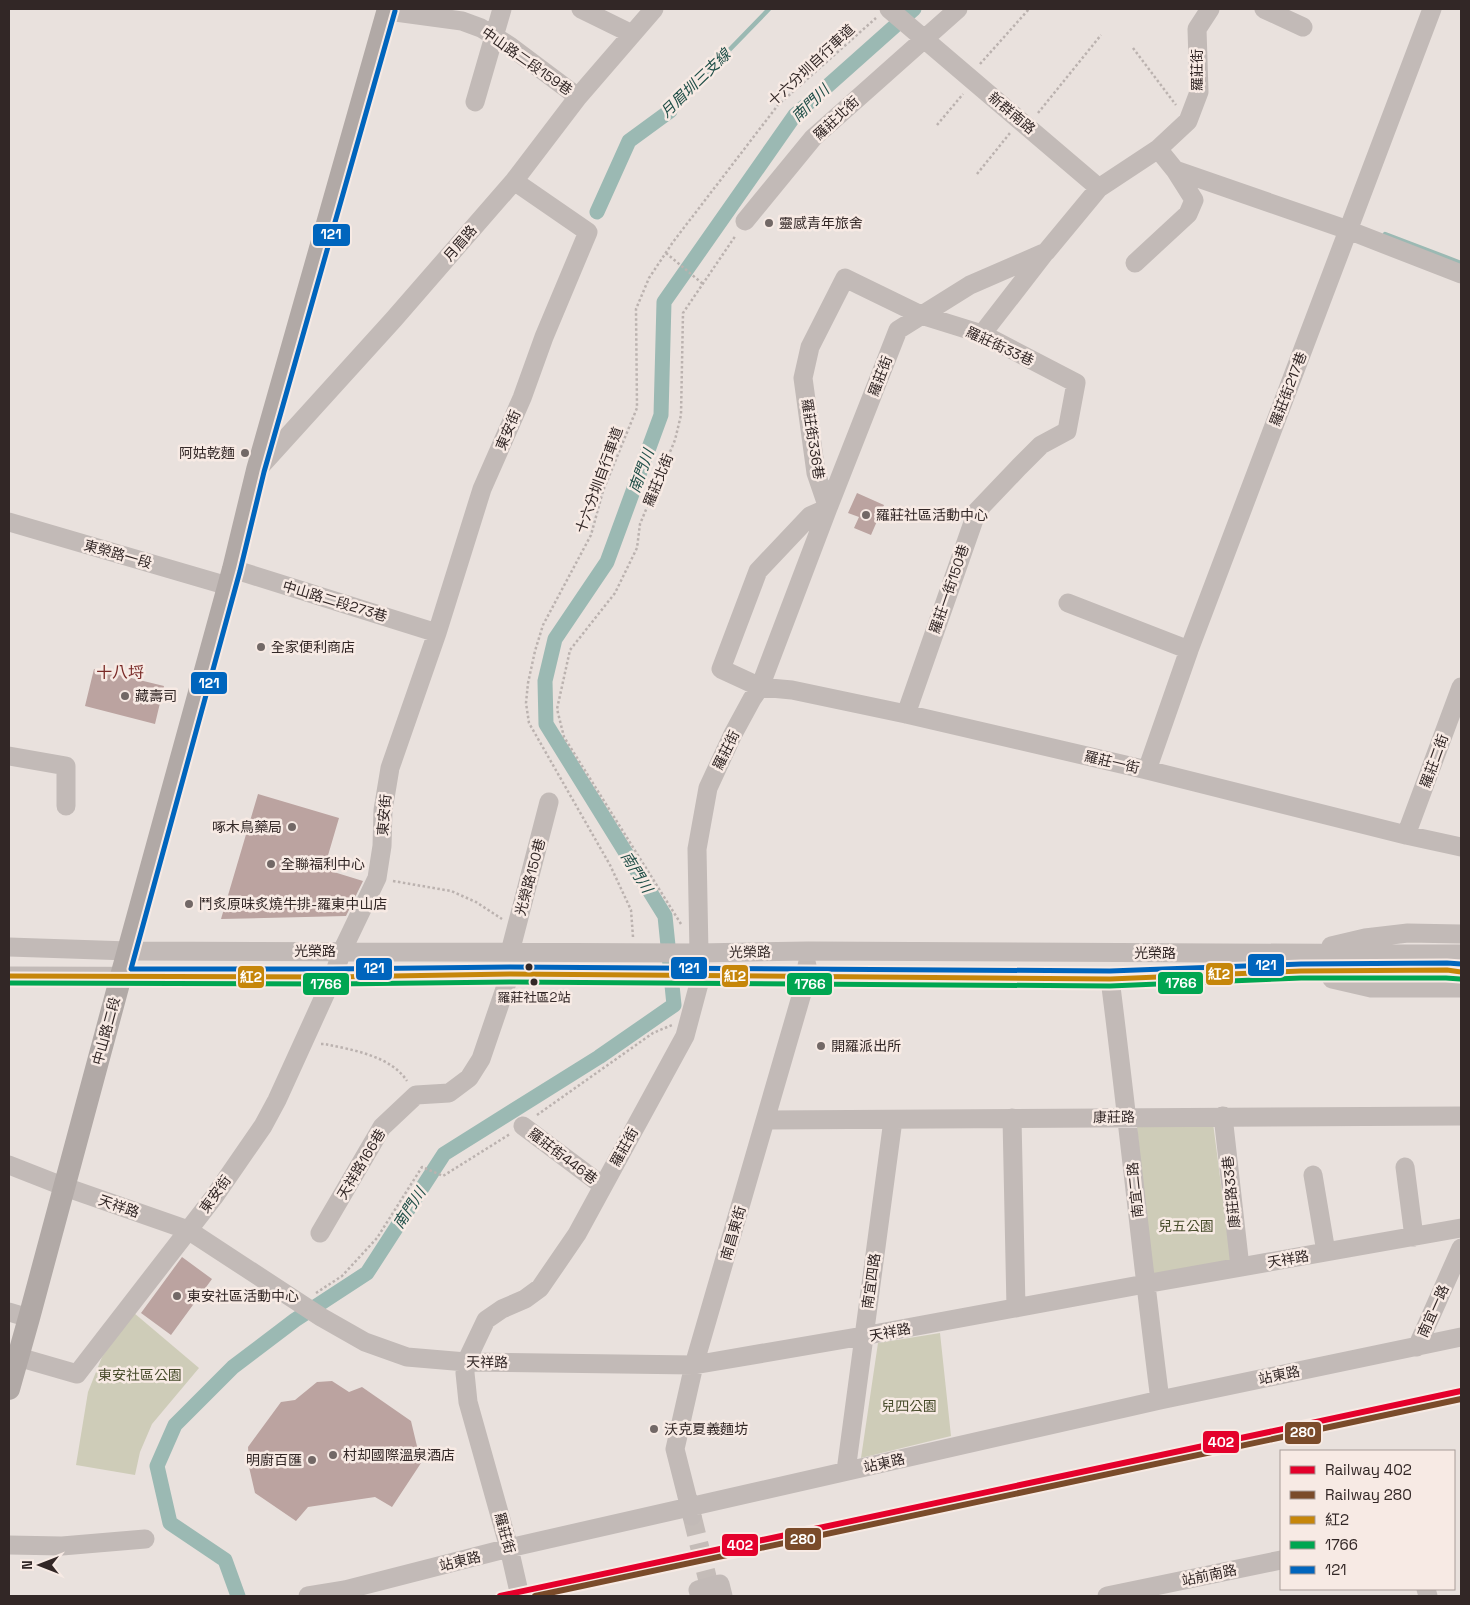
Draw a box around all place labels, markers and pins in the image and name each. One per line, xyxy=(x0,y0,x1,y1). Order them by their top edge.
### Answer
place label: 靈感青年旅舍 xyxy=(779,214,863,232)
marker: 靈感青年旅舍 xyxy=(763,217,775,229)
place label: 阿姑乾麵 xyxy=(179,444,235,462)
marker: 阿姑乾麵 xyxy=(239,447,251,459)
place label: 羅莊社區活動中心 xyxy=(876,506,988,524)
marker: 羅莊社區活動中心 xyxy=(860,509,872,521)
place label: 全家便利商店 xyxy=(271,638,355,656)
marker: 全家便利商店 xyxy=(255,641,267,653)
place label: 藏壽司 xyxy=(135,687,177,705)
marker: 藏壽司 xyxy=(119,690,131,702)
place label: 啄木鳥藥局 xyxy=(212,818,282,836)
marker: 啄木鳥藥局 xyxy=(286,821,298,833)
place label: 全聯福利中心 xyxy=(281,855,365,873)
marker: 全聯福利中心 xyxy=(265,858,277,870)
place label: 鬥炙原味炙燒牛排-羅東中山店 xyxy=(199,895,387,913)
marker: 鬥炙原味炙燒牛排-羅東中山店 xyxy=(183,898,195,910)
unlabelled marker xyxy=(524,962,534,972)
marker: 羅莊社區2站 xyxy=(529,977,539,987)
place label: 羅莊社區2站 xyxy=(498,989,570,1006)
place label: 開羅派出所 xyxy=(831,1037,901,1055)
marker: 開羅派出所 xyxy=(815,1040,827,1052)
place label: 東安社區活動中心 xyxy=(187,1287,299,1305)
marker: 東安社區活動中心 xyxy=(171,1290,183,1302)
place label: 沃克夏義麵坊 xyxy=(664,1420,748,1438)
marker: 沃克夏義麵坊 xyxy=(648,1423,660,1435)
place label: 村却國際溫泉酒店 xyxy=(343,1446,455,1464)
marker: 村却國際溫泉酒店 xyxy=(327,1449,339,1461)
place label: 明廚百匯 xyxy=(246,1451,302,1469)
marker: 明廚百匯 xyxy=(306,1454,318,1466)

